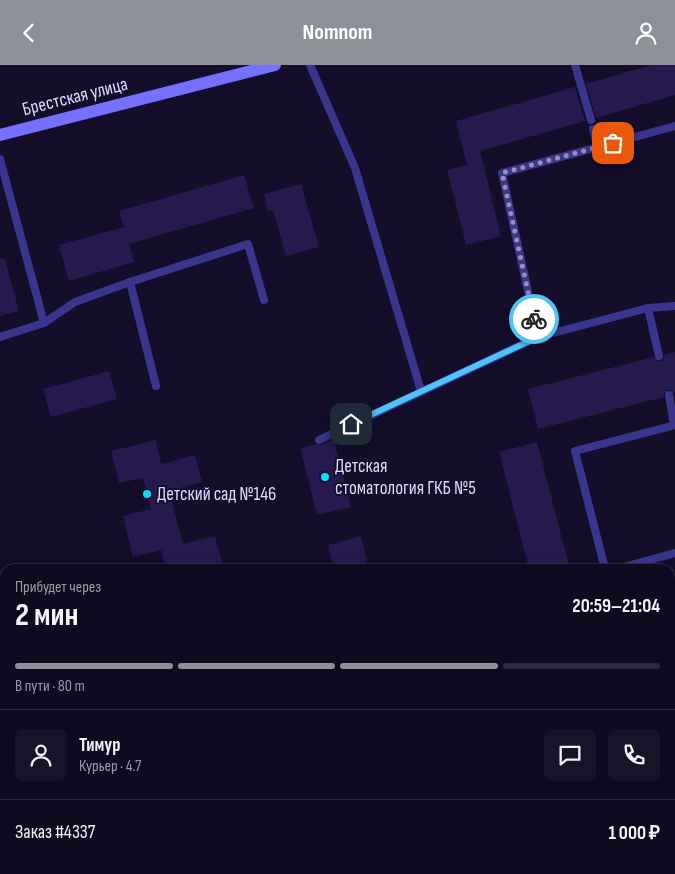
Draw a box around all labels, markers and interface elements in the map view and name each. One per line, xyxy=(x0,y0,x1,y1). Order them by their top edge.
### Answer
icon: back xyxy=(15,19,43,47)
text: Nomnom xyxy=(303,19,372,46)
icon: person xyxy=(632,19,660,47)
street label: Брестская улица xyxy=(20,73,130,121)
pin xyxy=(592,122,634,164)
icon: bag xyxy=(599,129,627,157)
courier xyxy=(509,294,559,344)
icon: bike xyxy=(520,305,548,333)
pin xyxy=(330,403,372,445)
icon: home xyxy=(337,410,365,438)
place label: Детская стоматология ГКБ №5 xyxy=(335,455,476,500)
marker: Детская стоматология ГКБ №5 xyxy=(319,471,331,483)
place label: Детский сад №146 xyxy=(157,483,276,506)
marker: Детский сад №146 xyxy=(141,488,153,500)
text: Прибудет через xyxy=(15,578,101,597)
text: 20:59–21:04 xyxy=(572,595,660,618)
text: 2 мин xyxy=(15,596,79,635)
text: В пути · 80 m xyxy=(15,677,85,696)
button: person xyxy=(15,729,67,781)
button: chat xyxy=(544,729,596,781)
button: phone xyxy=(608,729,660,781)
text: Тимур xyxy=(79,734,120,757)
text: Курьер · 4.7 xyxy=(79,757,141,776)
text: Заказ #4337 xyxy=(15,821,95,844)
text: 1 000 ₽ xyxy=(608,822,660,845)

